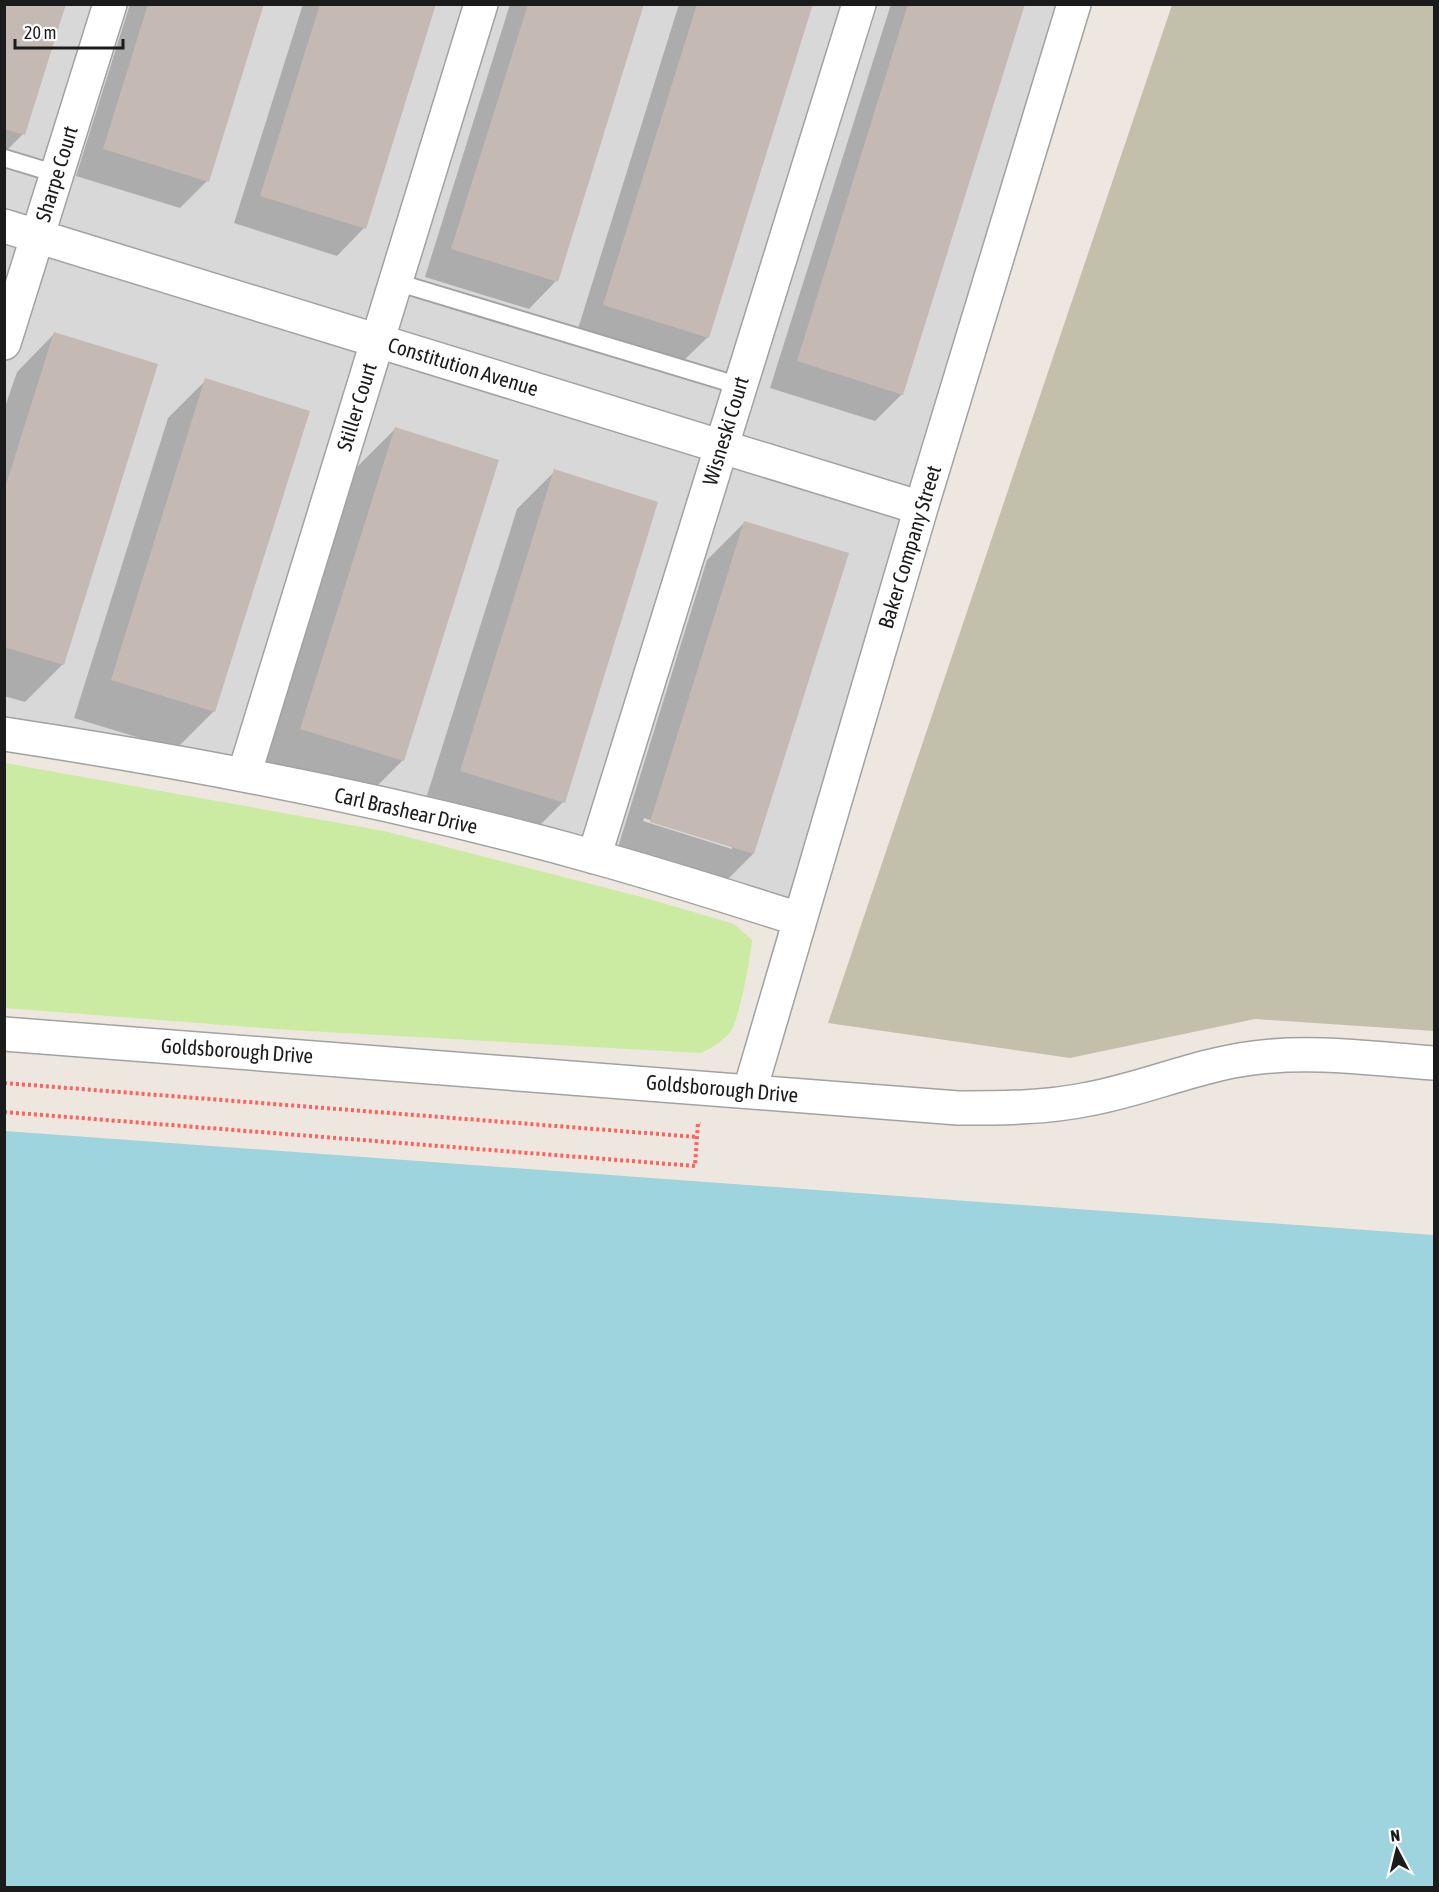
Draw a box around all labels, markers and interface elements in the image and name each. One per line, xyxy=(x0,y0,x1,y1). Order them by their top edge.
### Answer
scale bar xyxy=(15,12,123,50)
text: 20 m xyxy=(24,22,56,43)
street label: Sharpe Court xyxy=(30,123,82,224)
street label: Constitution Avenue xyxy=(385,332,541,400)
street label: Stiller Court xyxy=(331,360,381,454)
street label: Wisneski Court xyxy=(697,373,753,488)
street label: Baker Company Street xyxy=(873,462,945,631)
street label: Carl Brashear Drive xyxy=(332,782,480,838)
street label: Goldsborough Drive xyxy=(160,1033,314,1067)
street label: Goldsborough Drive xyxy=(645,1069,799,1107)
north arrow xyxy=(1367,1820,1427,1880)
text: N xyxy=(1389,1826,1401,1845)

